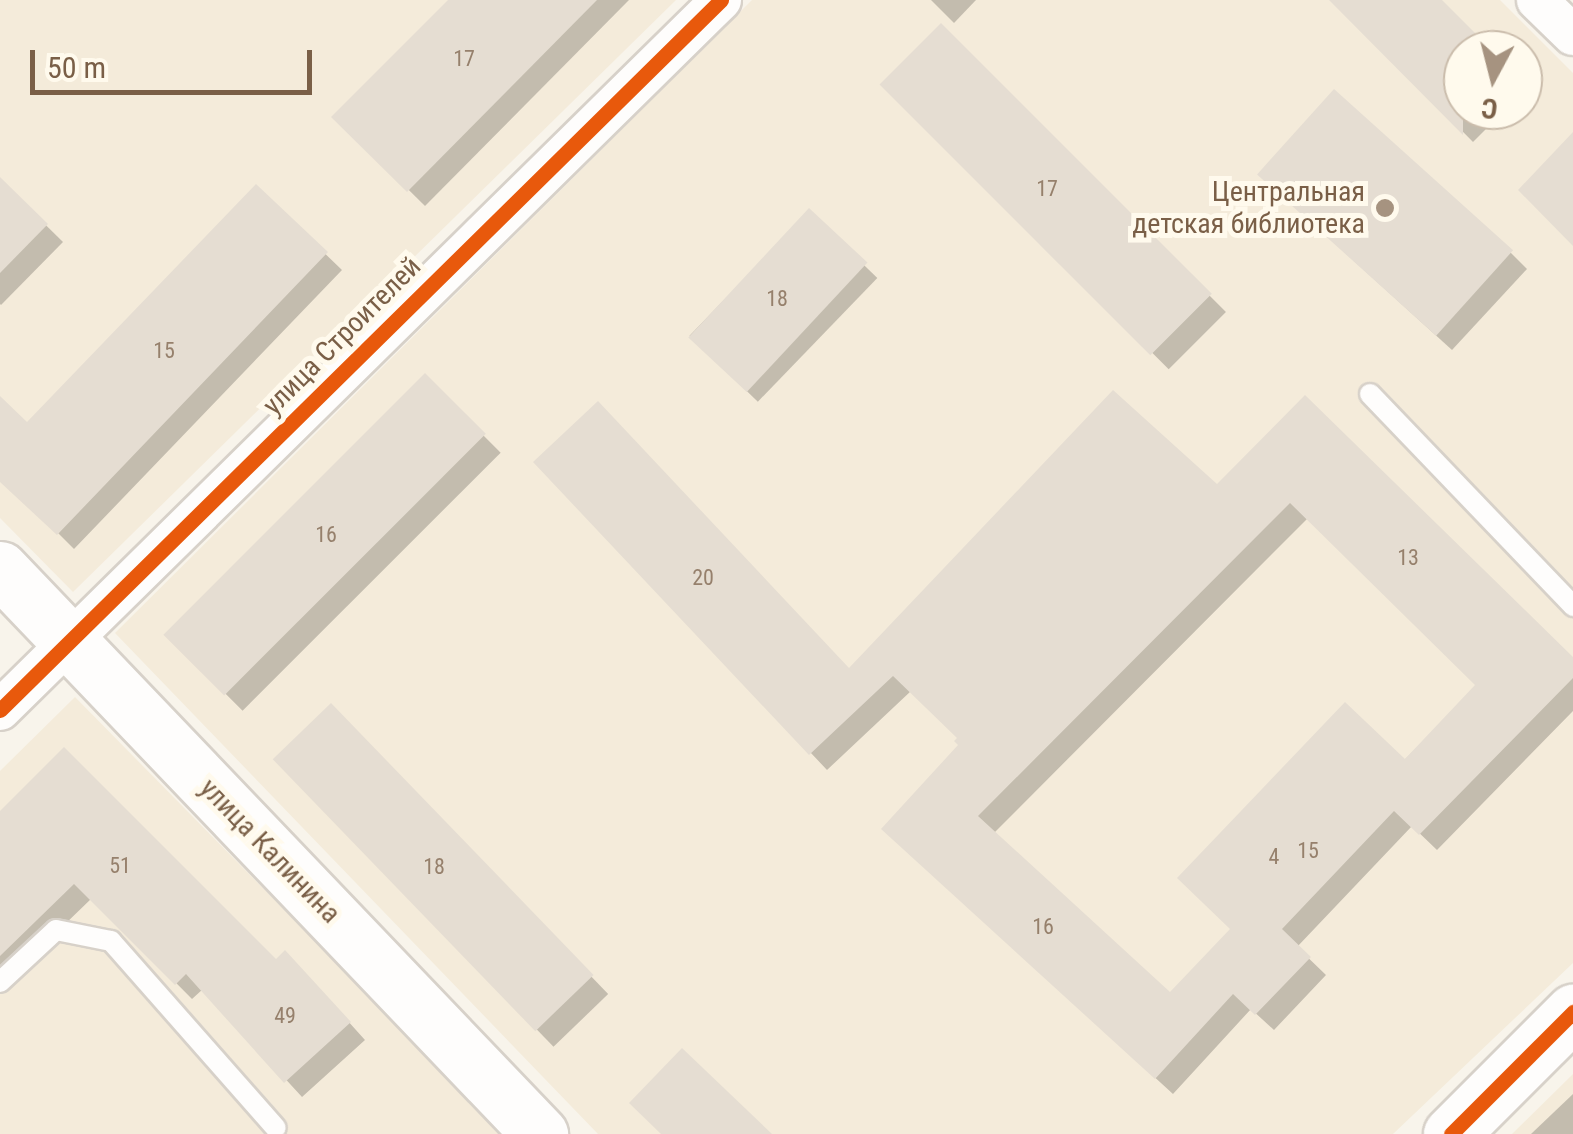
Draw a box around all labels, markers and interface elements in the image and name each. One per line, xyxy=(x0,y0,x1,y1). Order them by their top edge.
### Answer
scale bar xyxy=(35,30,318,92)
north arrow xyxy=(1443,30,1543,130)
house number: 17 xyxy=(453,46,475,72)
text: 50 m xyxy=(47,50,106,85)
text: С xyxy=(1480,91,1499,126)
place label: Центральная детская библиотека xyxy=(1132,175,1365,241)
house number: 17 xyxy=(1036,176,1058,202)
marker: Центральная детская библиотека xyxy=(1374,197,1396,219)
street label: улица Строителей xyxy=(256,250,428,422)
house number: 18 xyxy=(766,286,788,312)
house number: 15 xyxy=(153,338,175,364)
house number: 16 xyxy=(315,522,337,548)
house number: 13 xyxy=(1397,545,1419,571)
house number: 20 xyxy=(692,565,714,591)
street label: улица Калинина xyxy=(193,772,347,930)
house number: 15 xyxy=(1297,838,1319,864)
house number: 4 xyxy=(1269,844,1279,870)
house number: 51 xyxy=(109,853,131,879)
house number: 18 xyxy=(423,854,445,880)
house number: 16 xyxy=(1032,914,1054,940)
house number: 49 xyxy=(274,1003,296,1029)

